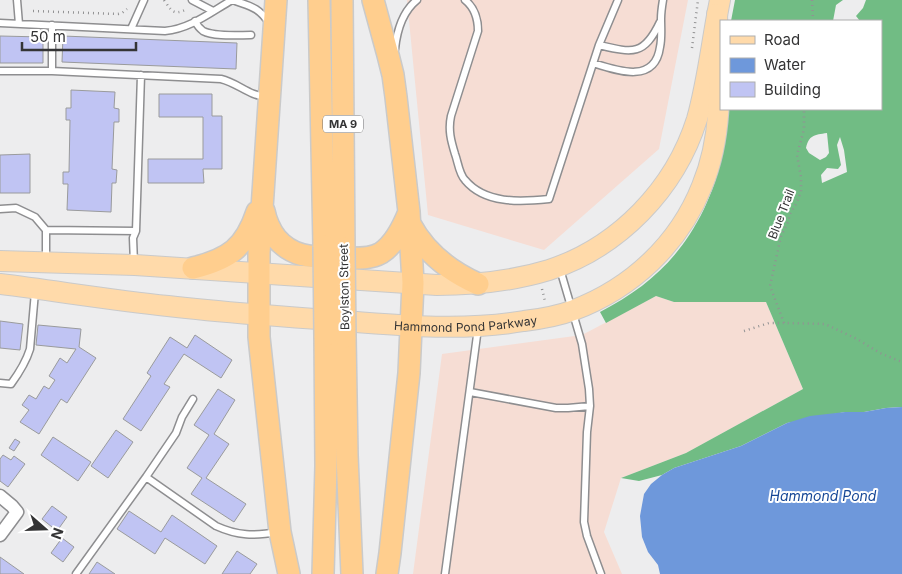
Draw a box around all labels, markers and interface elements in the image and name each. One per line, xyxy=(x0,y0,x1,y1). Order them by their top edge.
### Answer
scale bar xyxy=(22,20,136,52)
legend xyxy=(720,20,882,110)
text: 50 m xyxy=(30,27,66,46)
text: Road xyxy=(764,30,800,49)
text: Water xyxy=(764,55,806,74)
text: Building xyxy=(764,80,821,99)
road number: MA 9 xyxy=(323,116,363,132)
street label: Blue Trail xyxy=(765,187,797,241)
street label: Boylston Street xyxy=(336,244,352,330)
street label: Hammond Pond Parkway xyxy=(394,312,538,334)
water label: Hammond Pond xyxy=(770,487,877,504)
north arrow xyxy=(20,504,70,554)
text: N xyxy=(48,526,67,542)

